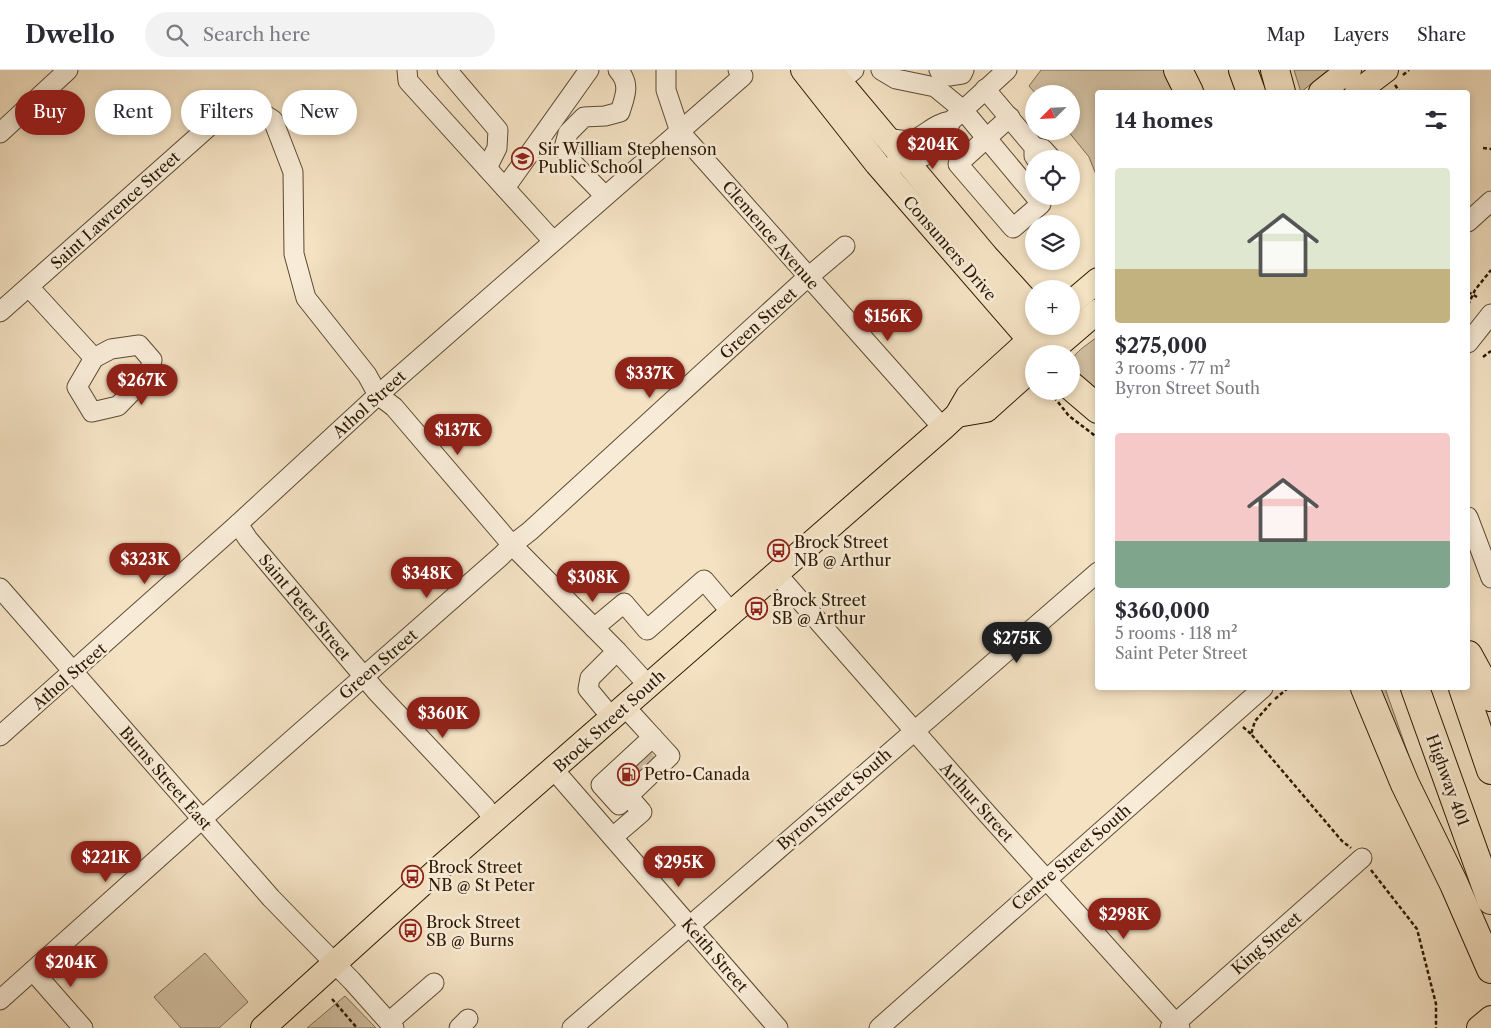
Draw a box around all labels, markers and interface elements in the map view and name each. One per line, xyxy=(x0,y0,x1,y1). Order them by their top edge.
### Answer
search box xyxy=(145,12,495,57)
text: Dwello xyxy=(25,20,115,49)
icon: search xyxy=(163,21,191,49)
text: Search here xyxy=(203,23,310,46)
text: Map xyxy=(1267,24,1305,46)
text: Layers xyxy=(1333,24,1389,46)
text: Share xyxy=(1417,24,1466,46)
north arrow xyxy=(1025,85,1080,140)
map controls xyxy=(1025,85,1080,400)
chip: Buy xyxy=(15,90,85,135)
chip: Rent xyxy=(95,90,171,135)
chip: Filters xyxy=(181,90,272,135)
chip: New xyxy=(282,90,357,135)
icon: filters xyxy=(1422,106,1450,134)
text: 14 homes xyxy=(1115,108,1213,133)
pin: $204K xyxy=(898,128,968,170)
text: $204K xyxy=(908,134,958,154)
place label: Sir William Stephenson Public School xyxy=(538,139,717,177)
street label: Saint Lawrence Street xyxy=(46,146,184,273)
school or university icon: Sir William Stephenson Public School xyxy=(510,146,534,170)
button: locate xyxy=(1025,150,1080,205)
street label: Clemence Avenue xyxy=(718,176,824,294)
street label: Consumers Drive xyxy=(899,191,1001,305)
icon: home xyxy=(1238,200,1328,290)
button: layers xyxy=(1025,215,1080,270)
button: + xyxy=(1025,280,1080,335)
street label: Green Street xyxy=(715,283,801,363)
pin: $156K xyxy=(853,300,923,342)
text: $156K xyxy=(864,306,912,326)
text: $275,000 xyxy=(1115,333,1207,358)
button: − xyxy=(1025,345,1080,400)
pin: $337K xyxy=(615,356,685,399)
text: 3 rooms · 77 m² xyxy=(1115,358,1231,378)
text: $337K xyxy=(626,363,674,383)
pin: $267K xyxy=(107,364,177,406)
street label: Athol Street xyxy=(328,366,410,443)
text: $267K xyxy=(118,370,166,390)
text: Byron Street South xyxy=(1115,378,1260,398)
pin: $137K xyxy=(423,414,493,456)
text: $137K xyxy=(435,420,481,440)
icon: home xyxy=(1238,465,1328,555)
place label: Brock Street NB @ Arthur xyxy=(794,532,891,570)
bus stop icon: Brock Street NB @ Arthur xyxy=(766,539,790,563)
pin: $323K xyxy=(110,542,180,585)
text: $323K xyxy=(120,549,170,569)
street label: Saint Peter Street xyxy=(255,550,355,664)
pin: $348K xyxy=(392,556,462,599)
pin: $308K xyxy=(558,560,628,603)
text: $348K xyxy=(402,563,452,583)
text: $308K xyxy=(568,567,618,587)
place label: Brock Street SB @ Arthur xyxy=(772,590,867,628)
bus stop icon: Brock Street SB @ Arthur xyxy=(744,597,768,621)
text: $360,000 xyxy=(1115,598,1210,623)
pin: $275K xyxy=(982,622,1052,664)
text: 5 rooms · 118 m² xyxy=(1115,623,1238,643)
street label: Green Street xyxy=(335,624,421,703)
text: $275K xyxy=(993,628,1041,648)
street label: Athol Street xyxy=(27,638,110,714)
text: Saint Peter Street xyxy=(1115,643,1248,663)
street label: Brock Street South xyxy=(549,666,669,776)
pin: $360K xyxy=(408,696,478,739)
text: $360K xyxy=(418,703,468,723)
street label: Burns Street East xyxy=(116,722,217,834)
street label: Highway 401 xyxy=(1422,731,1474,829)
street label: Byron Street South xyxy=(773,744,895,854)
street label: Arthur Street xyxy=(935,757,1018,846)
fuel station icon: Petro-Canada xyxy=(616,762,640,786)
place label: Petro-Canada xyxy=(644,764,750,784)
street label: Centre Street South xyxy=(1007,800,1135,914)
pin: $221K xyxy=(71,840,141,883)
pin: $295K xyxy=(644,846,714,888)
text: $221K xyxy=(82,847,130,867)
text: $295K xyxy=(654,852,704,872)
place label: Brock Street NB @ St Peter xyxy=(428,857,535,895)
bus stop icon: Brock Street NB @ St Peter xyxy=(400,864,424,888)
pin: $298K xyxy=(1089,898,1159,940)
text: $298K xyxy=(1099,904,1149,924)
street label: King Street xyxy=(1227,907,1305,979)
place label: Brock Street SB @ Burns xyxy=(426,912,521,950)
street label: Keith Street xyxy=(678,914,753,996)
bus stop icon: Brock Street SB @ Burns xyxy=(398,919,422,943)
pin: $204K xyxy=(36,946,106,988)
text: $204K xyxy=(46,952,96,972)

